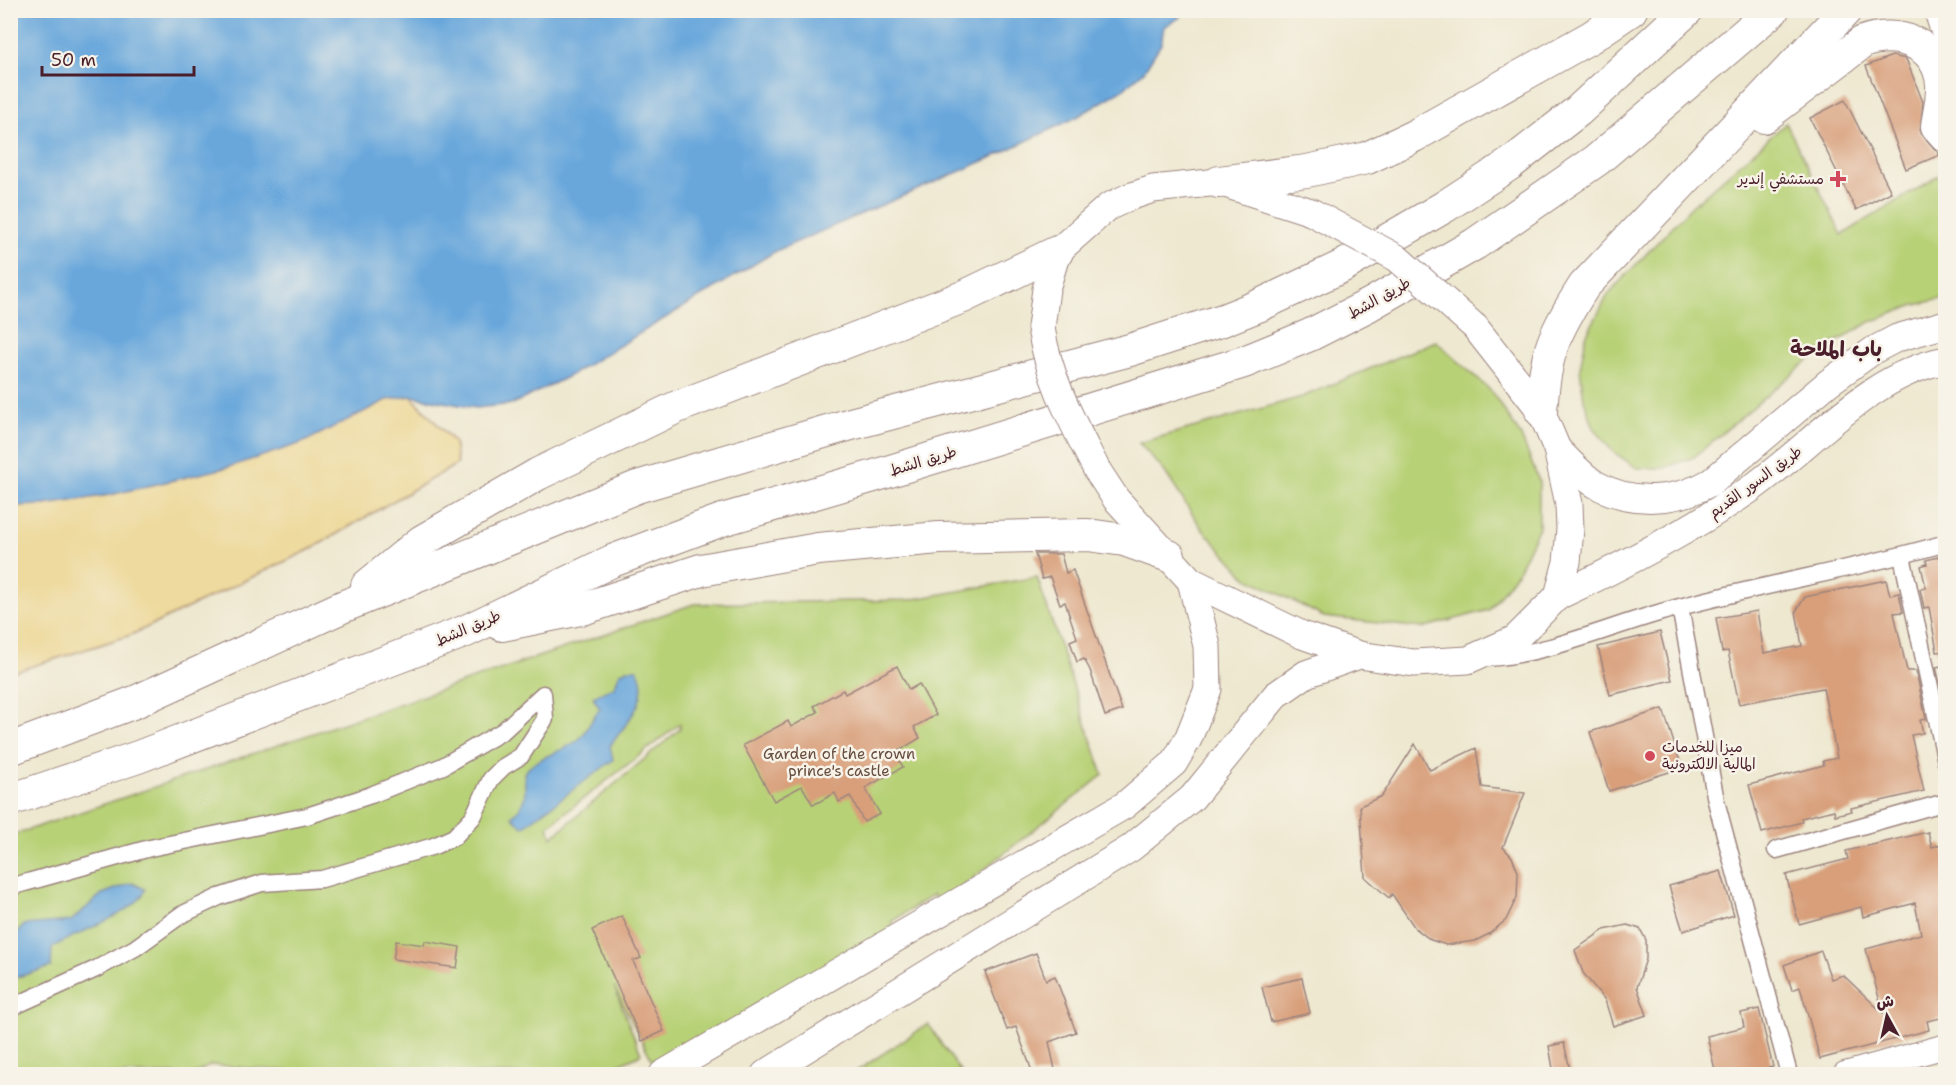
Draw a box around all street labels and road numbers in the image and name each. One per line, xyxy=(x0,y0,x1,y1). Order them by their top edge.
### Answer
street label: طريق الشط xyxy=(1344,272,1414,324)
street label: طريق الشط xyxy=(887,441,959,481)
street label: طريق السور القديم xyxy=(1704,441,1807,524)
street label: طريق الشط xyxy=(432,605,504,651)

